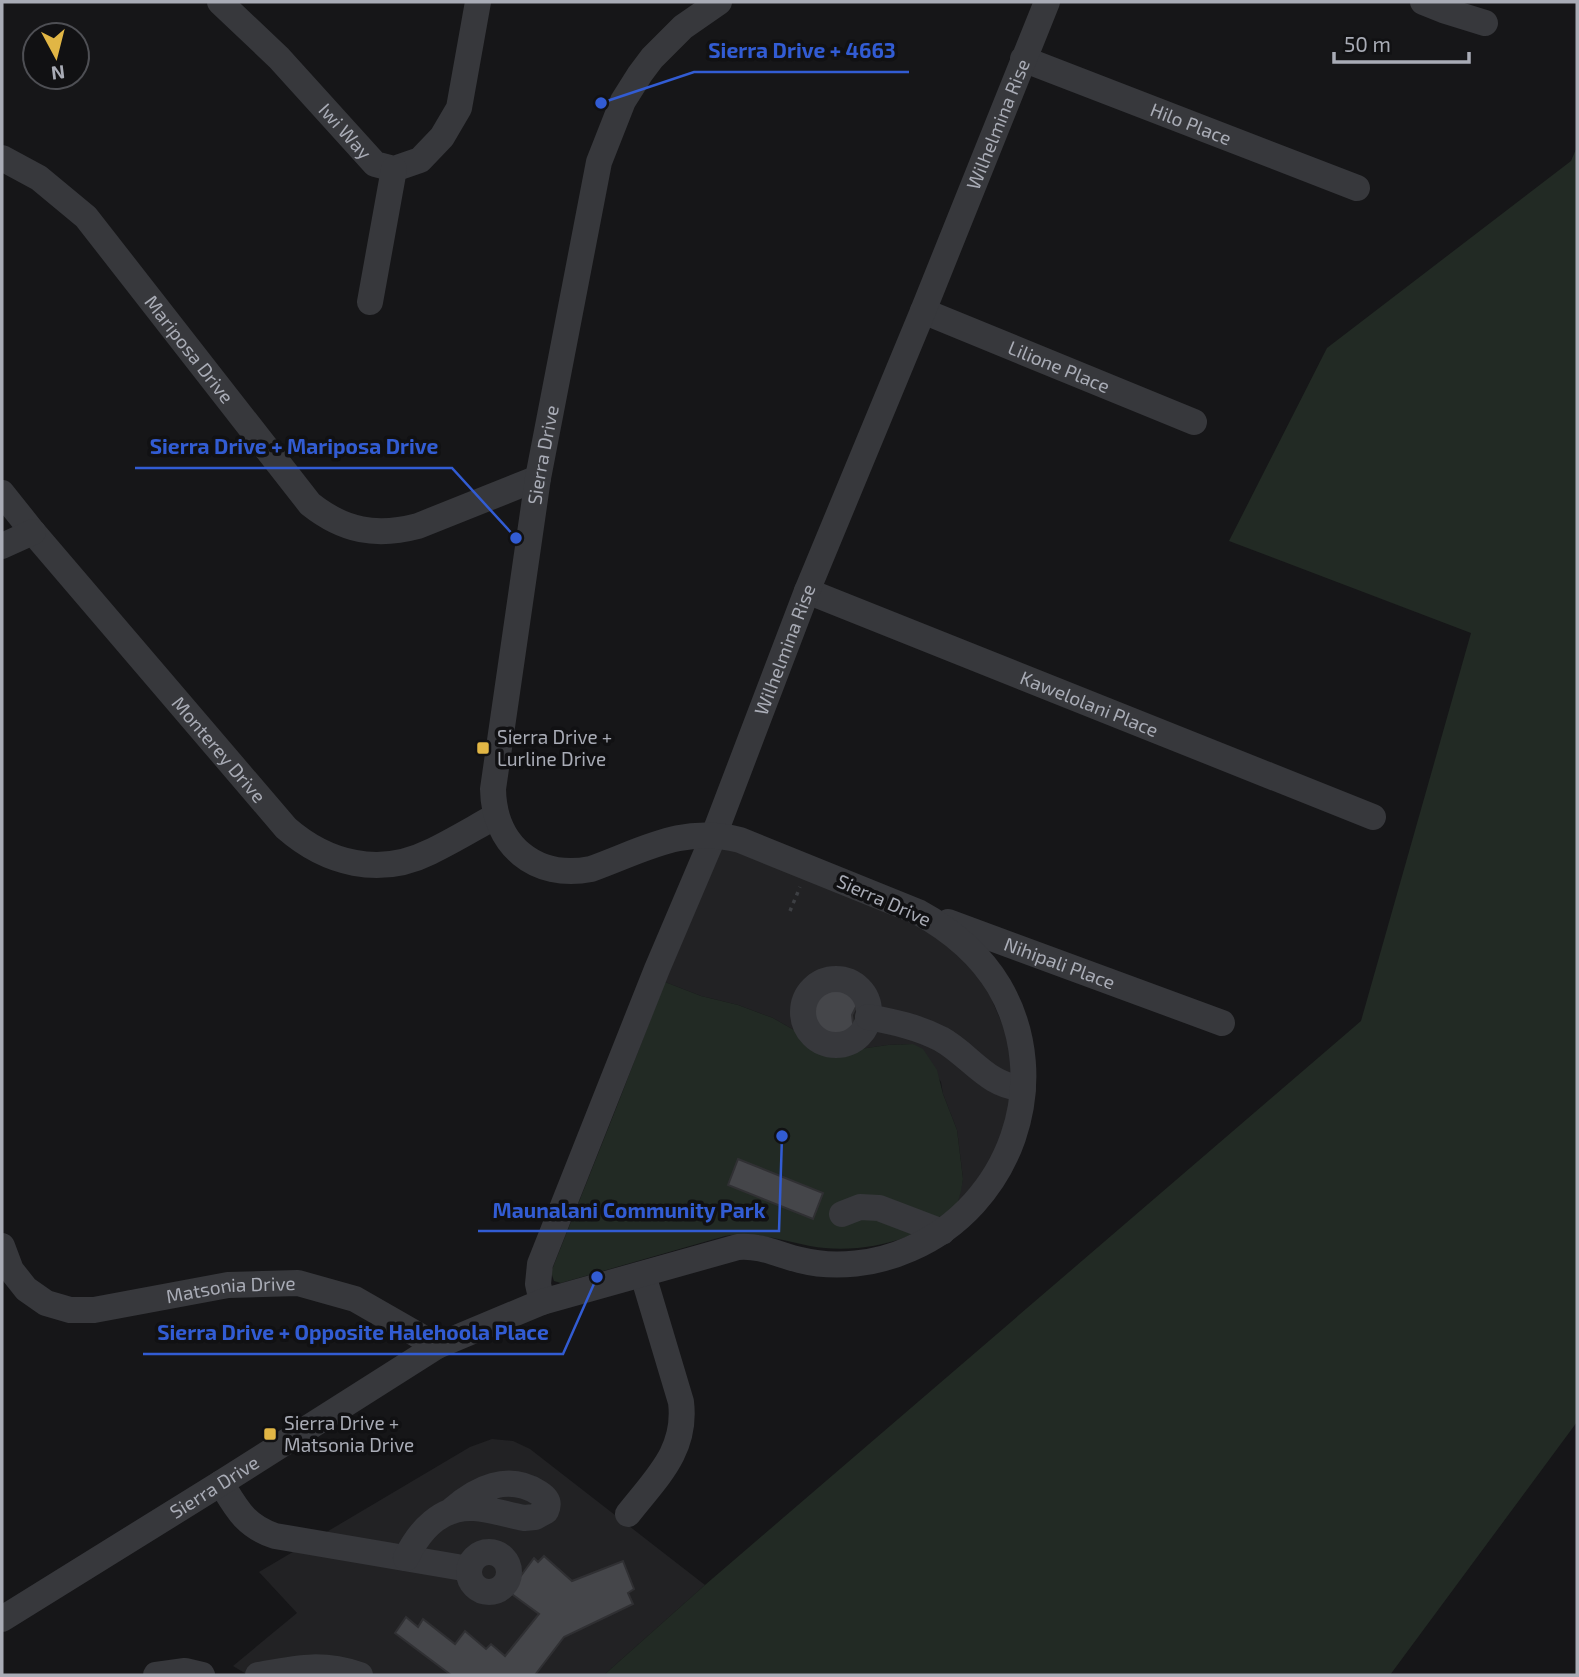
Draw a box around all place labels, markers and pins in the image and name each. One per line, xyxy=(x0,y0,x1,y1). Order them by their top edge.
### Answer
callout: Sierra Drive + 4663 xyxy=(694,30,909,72)
callout: Sierra Drive + Mariposa Drive xyxy=(135,426,452,468)
place label: Sierra Drive + Lurline Drive xyxy=(497,725,612,770)
marker: Sierra Drive + Lurline Drive xyxy=(475,740,491,756)
callout: Maunalani Community Park xyxy=(478,1189,779,1231)
callout: Sierra Drive + Opposite Halehoola Place xyxy=(143,1312,563,1354)
place label: Sierra Drive + Matsonia Drive xyxy=(284,1411,414,1456)
marker: Sierra Drive + Matsonia Drive xyxy=(262,1426,278,1442)

